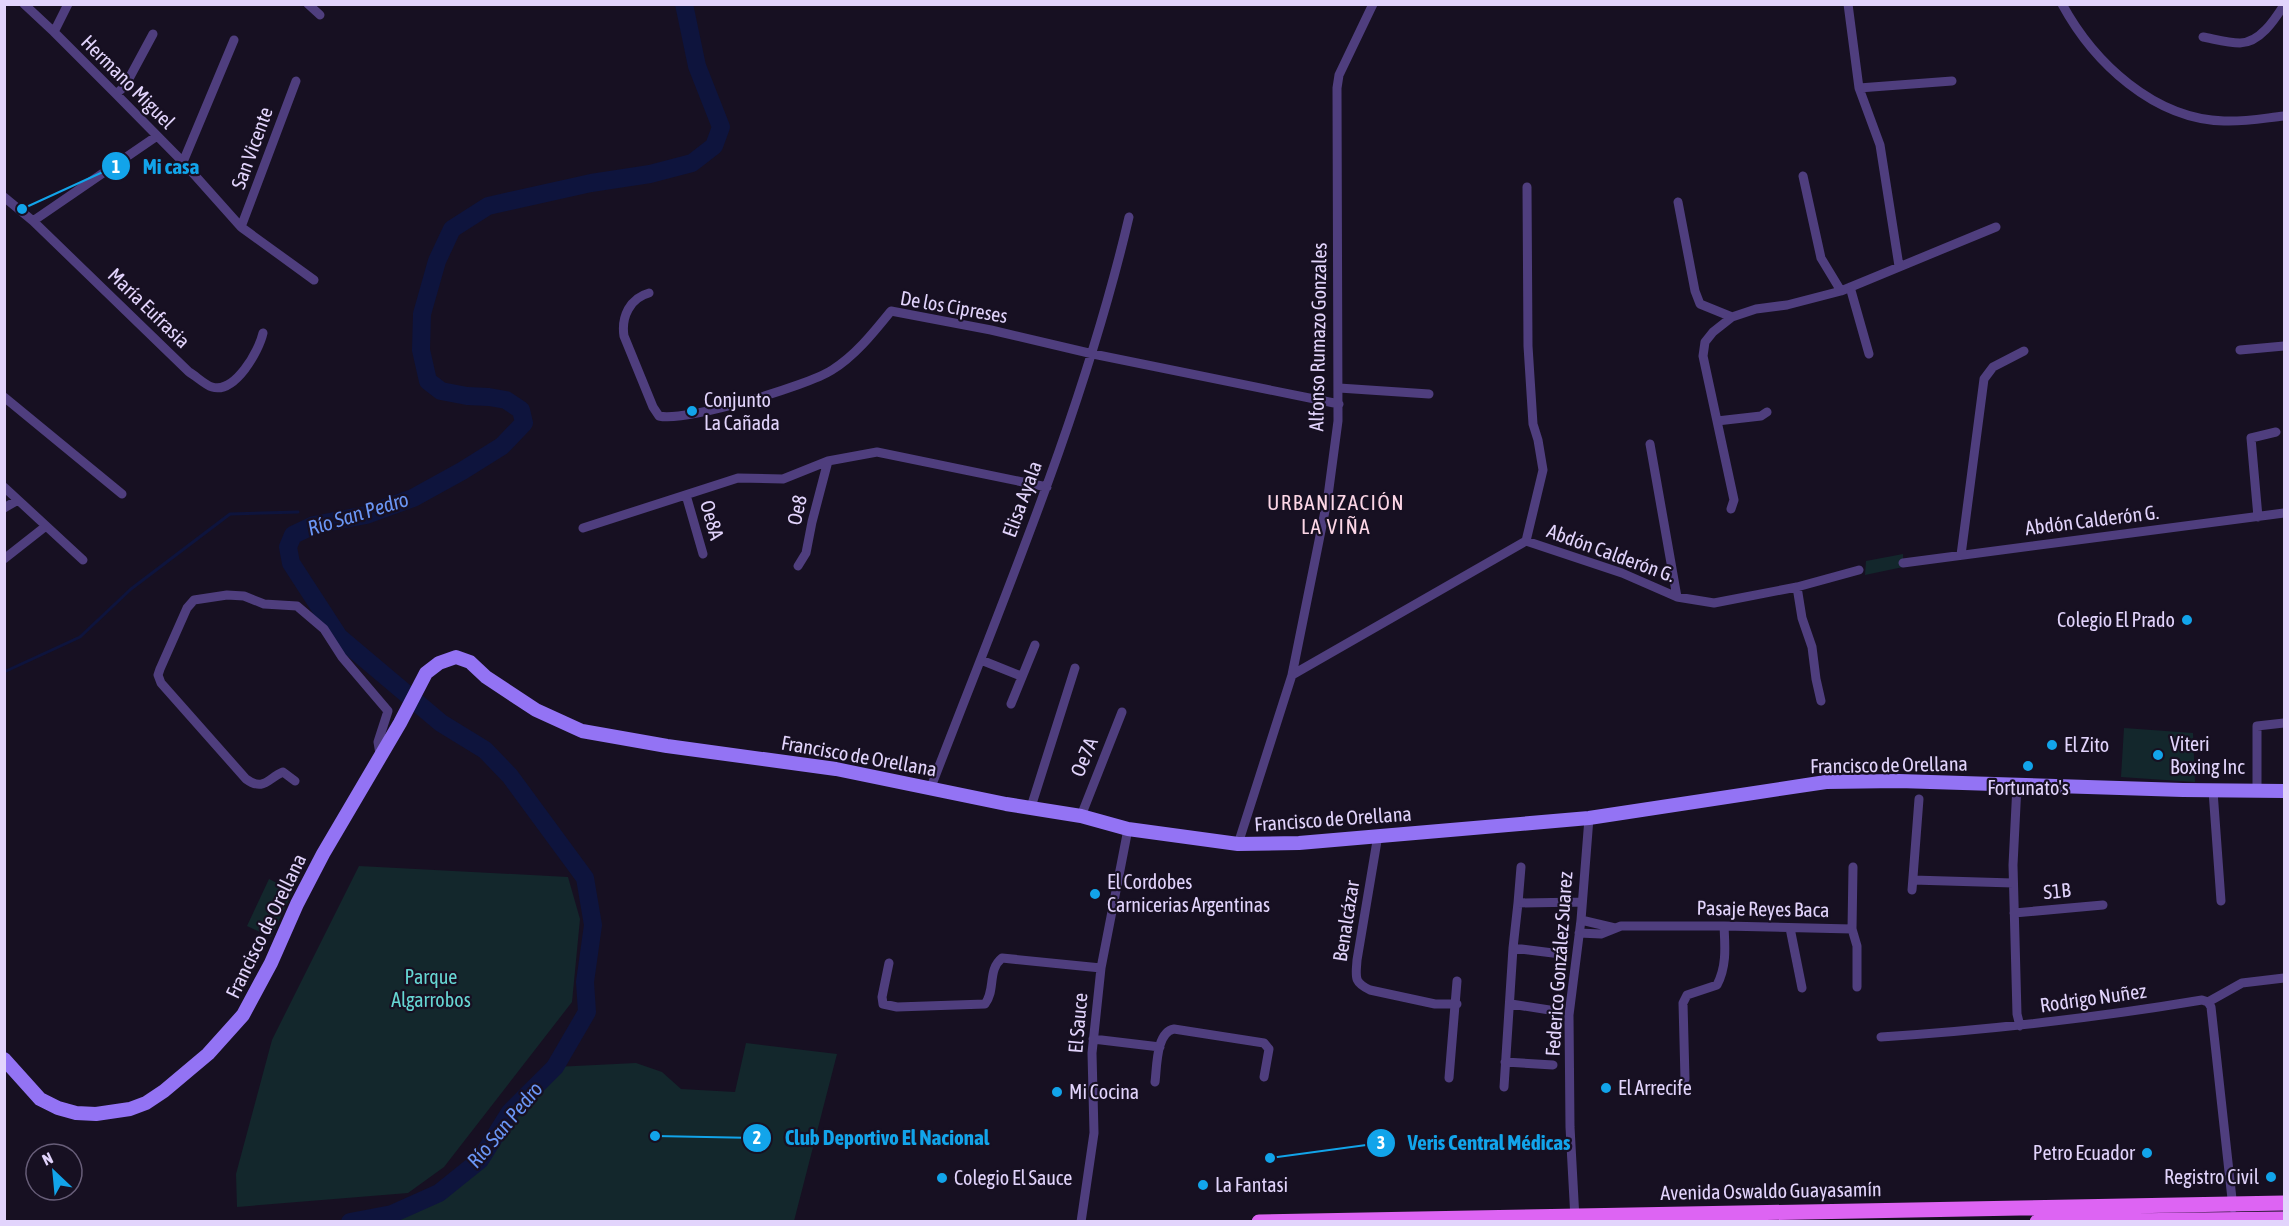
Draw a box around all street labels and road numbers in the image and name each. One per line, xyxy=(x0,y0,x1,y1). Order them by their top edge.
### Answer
street label: Hermano Miguel xyxy=(77,30,180,134)
street label: San Vicente xyxy=(226,104,277,192)
street label: Alfonso Rumazo Gonzales xyxy=(1304,242,1331,432)
street label: María Eufrasia xyxy=(104,263,195,352)
street label: De los Cipreses xyxy=(899,286,1010,327)
street label: Elisa Ayala xyxy=(997,458,1046,540)
street label: Oe8 xyxy=(782,493,811,527)
street label: Oe8A xyxy=(696,497,729,542)
street label: Abdón Calderón G. xyxy=(2024,500,2160,539)
street label: Abdón Calderón G. xyxy=(1544,519,1678,586)
street label: Francisco de Orellana xyxy=(779,730,939,781)
street label: Oe7A xyxy=(1065,734,1102,780)
street label: Francisco de Orellana xyxy=(1810,752,1968,777)
street label: Francisco de Orellana xyxy=(1254,802,1412,835)
street label: Francisco de Orellana xyxy=(221,850,310,1002)
street label: Federico González Suarez xyxy=(1541,871,1576,1057)
street label: Benalcázar xyxy=(1328,878,1363,963)
street label: S1B xyxy=(2042,878,2072,903)
street label: Pasaje Reyes Baca xyxy=(1696,896,1830,921)
street label: Rodrigo Nuñez xyxy=(2038,979,2148,1016)
street label: El Sauce xyxy=(1063,992,1092,1054)
street label: Avenida Oswaldo Guayasamín xyxy=(1660,1177,1882,1204)

